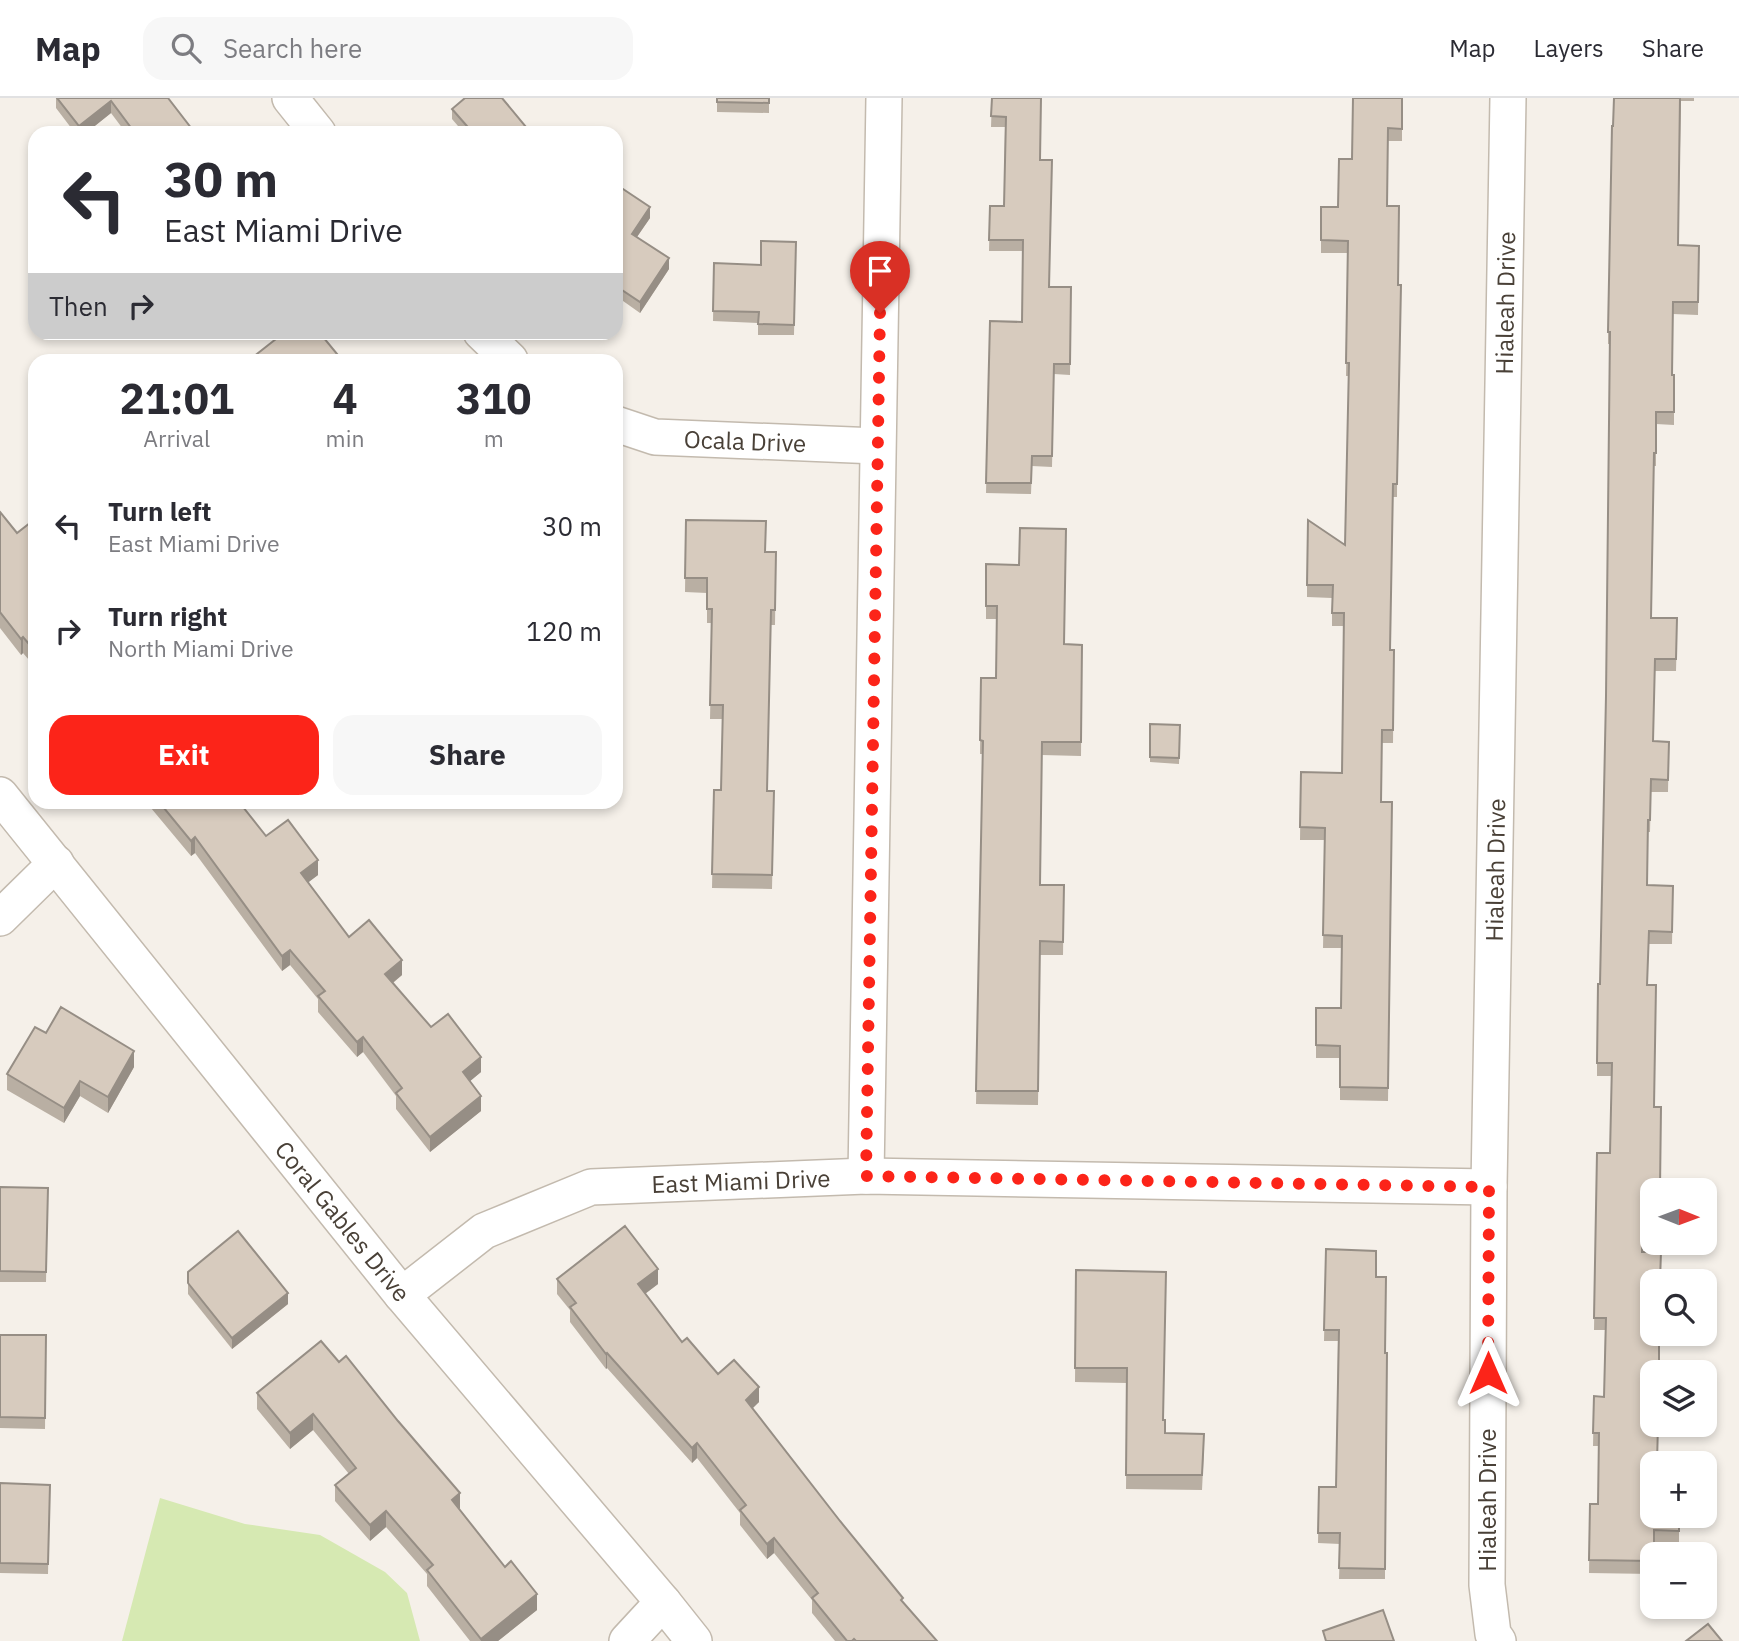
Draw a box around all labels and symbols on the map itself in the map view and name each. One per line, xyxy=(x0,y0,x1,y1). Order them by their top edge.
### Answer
street label: Hialeah Drive xyxy=(1488,231,1522,375)
pin xyxy=(850,241,910,313)
street label: Ocala Drive xyxy=(683,423,807,459)
street label: Hialeah Drive xyxy=(1478,798,1512,942)
street label: Coral Gables Drive xyxy=(268,1134,418,1308)
street label: East Miami Drive xyxy=(651,1162,831,1200)
north arrow xyxy=(1640,1178,1717,1255)
position arrow xyxy=(1451,1336,1525,1410)
street label: Hialeah Drive xyxy=(1471,1428,1503,1572)

